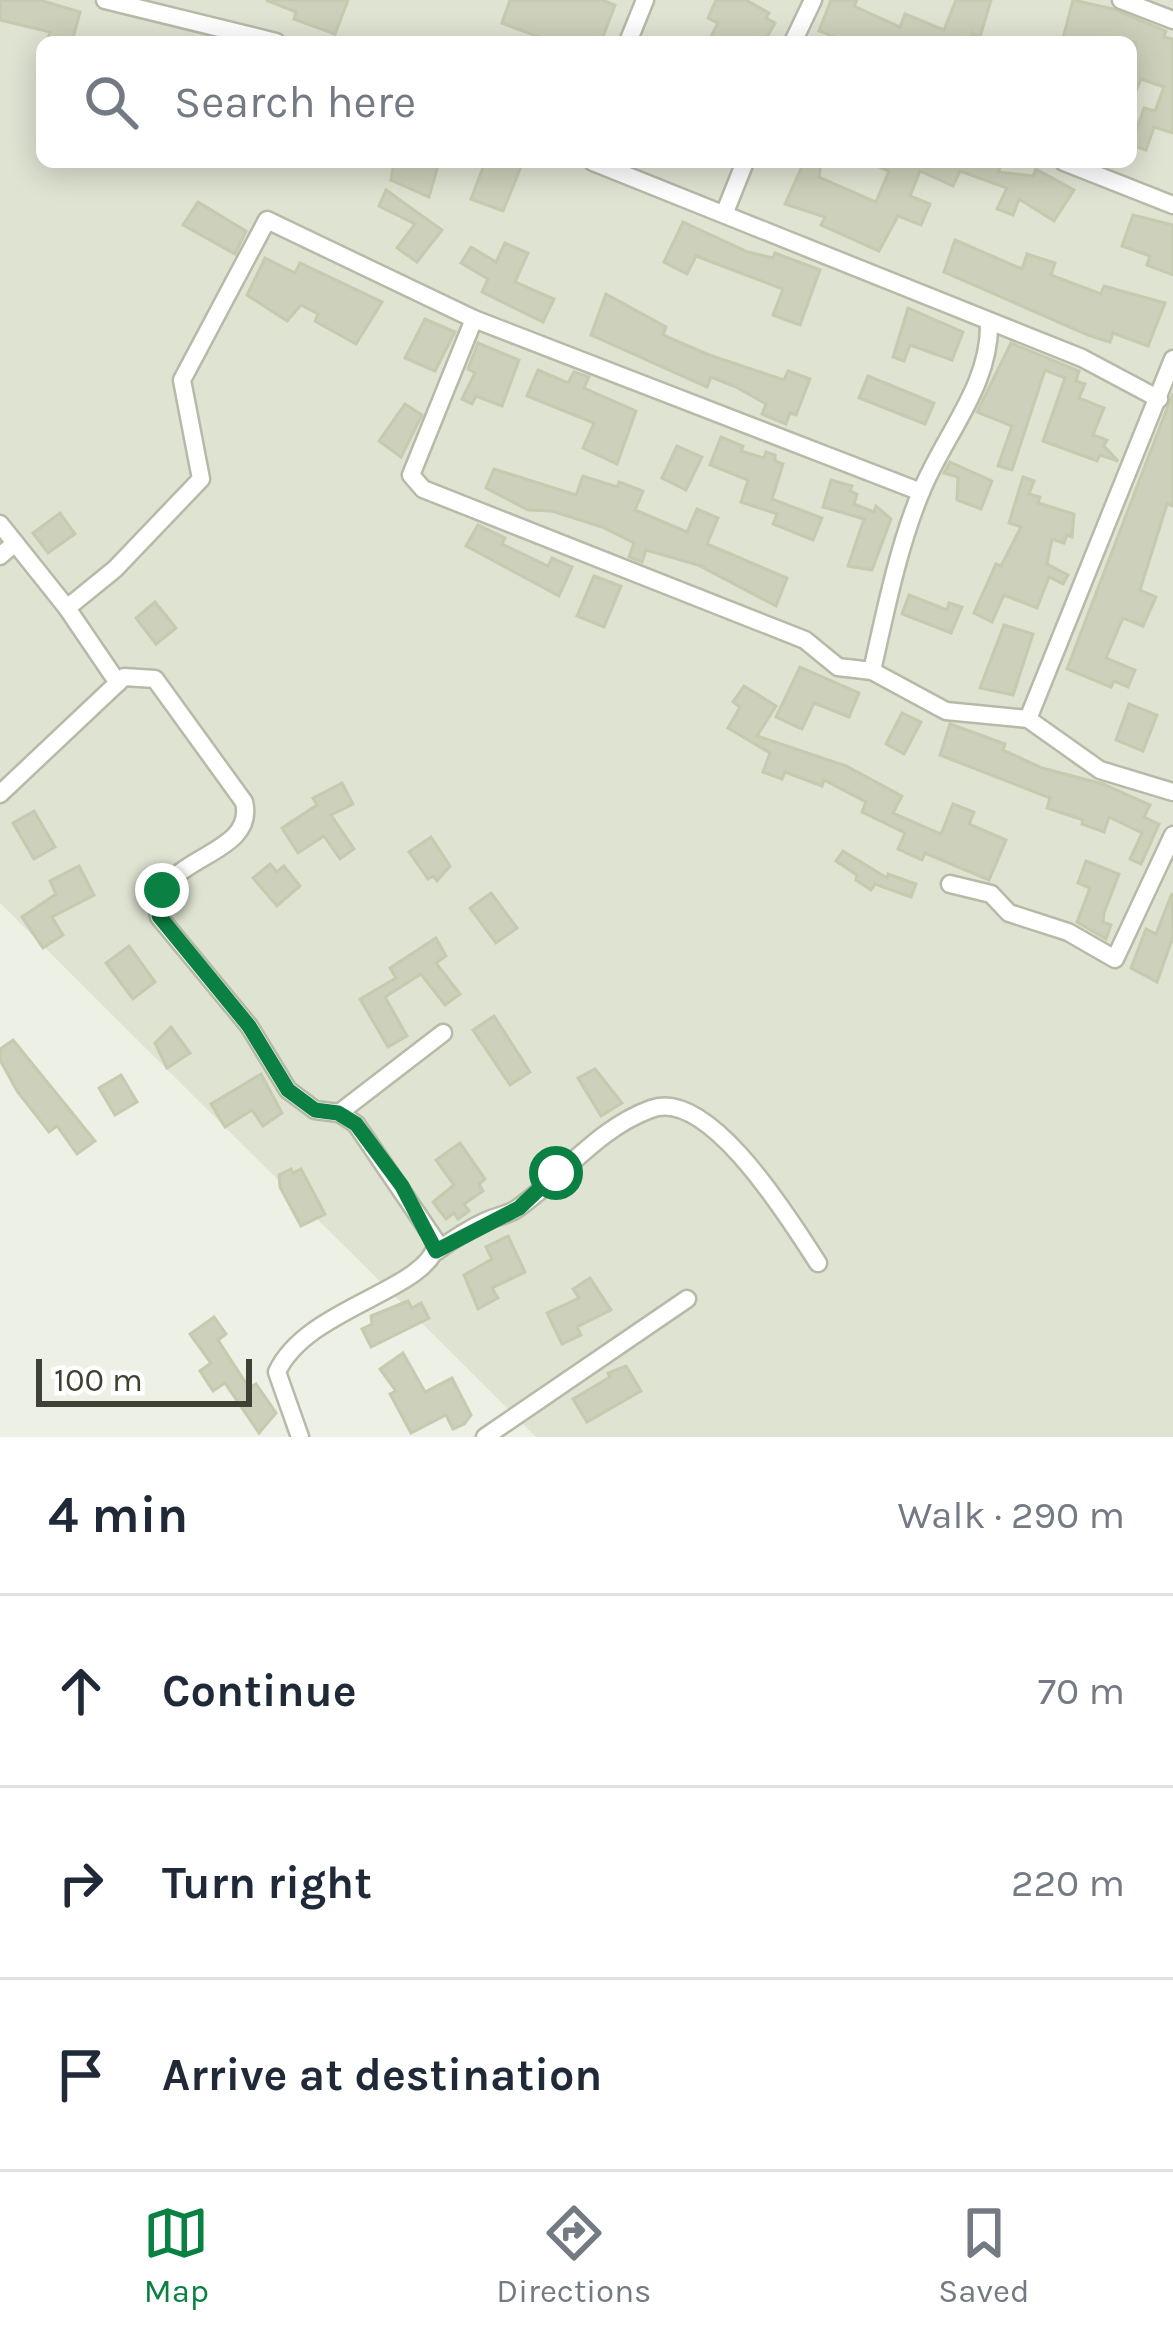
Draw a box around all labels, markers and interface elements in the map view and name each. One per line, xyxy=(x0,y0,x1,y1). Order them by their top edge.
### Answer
search box xyxy=(36,36,1137,168)
icon: search xyxy=(78,69,144,135)
text: Search here xyxy=(174,76,416,128)
route end xyxy=(135,863,189,917)
route start xyxy=(529,1146,583,1200)
scale bar xyxy=(36,1353,252,1406)
text: 100 m xyxy=(54,1361,143,1399)
text: 4 min xyxy=(48,1485,188,1545)
text: Walk · 290 m xyxy=(897,1492,1125,1538)
icon: ahead xyxy=(48,1658,114,1724)
text: Continue xyxy=(162,1665,357,1717)
text: 70 m xyxy=(1038,1668,1125,1714)
icon: right xyxy=(48,1850,114,1916)
text: Turn right xyxy=(162,1857,372,1909)
text: 220 m xyxy=(1011,1860,1125,1906)
icon: arrive xyxy=(48,2042,114,2108)
text: Arrive at destination xyxy=(162,2049,602,2101)
tab: Map xyxy=(143,2200,209,2310)
tab: Directions xyxy=(496,2200,651,2310)
tab: Saved xyxy=(938,2200,1030,2310)

